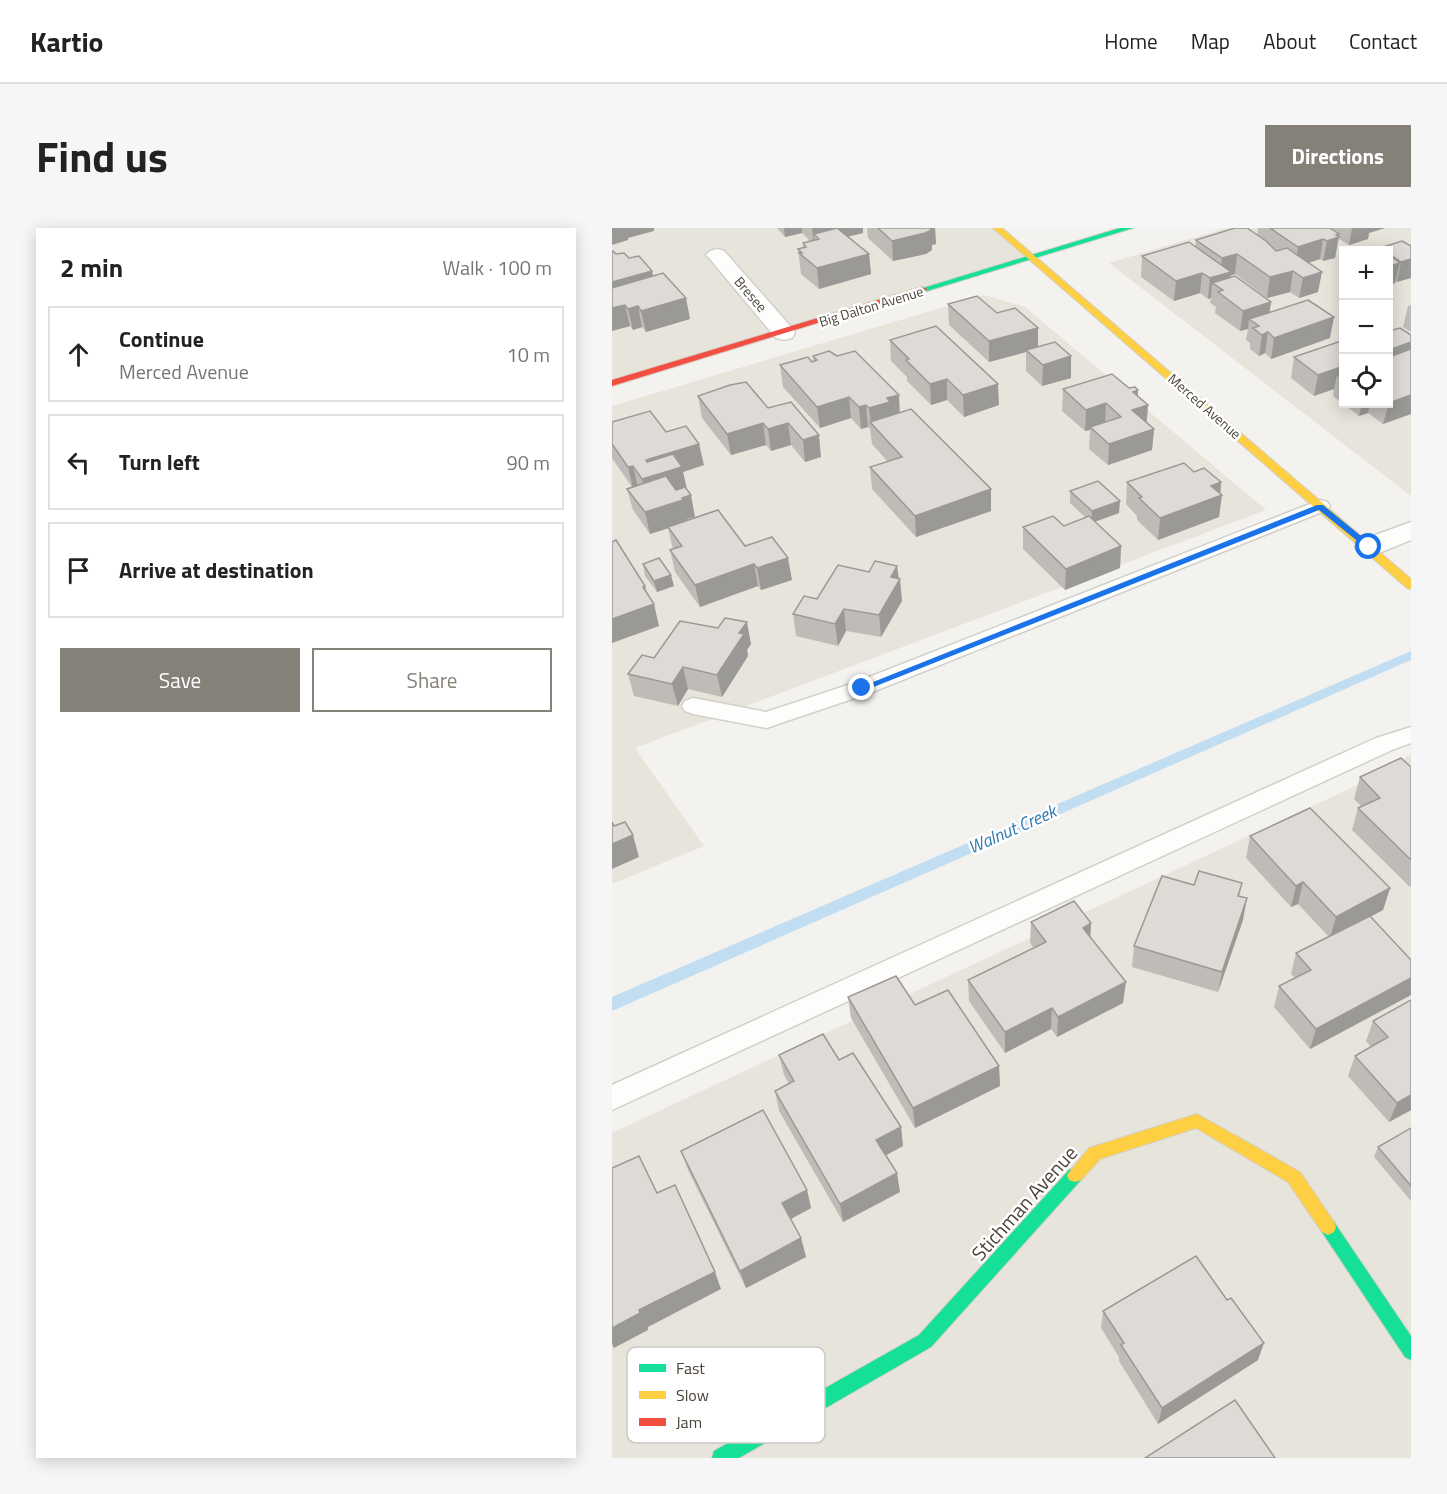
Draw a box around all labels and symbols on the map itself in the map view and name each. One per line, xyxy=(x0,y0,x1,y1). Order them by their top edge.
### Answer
street label: Bresee xyxy=(730,272,772,316)
street label: Big Dalton Avenue xyxy=(816,280,926,332)
street label: Merced Avenue xyxy=(1164,368,1246,444)
route start xyxy=(1355,533,1381,559)
route end xyxy=(848,674,874,700)
water label: Walnut Creek xyxy=(963,797,1062,860)
street label: Stichman Avenue xyxy=(964,1138,1084,1268)
legend xyxy=(627,1347,825,1443)
text: Fast xyxy=(676,1356,705,1380)
text: Slow xyxy=(676,1383,709,1407)
text: Jam xyxy=(676,1410,702,1434)

